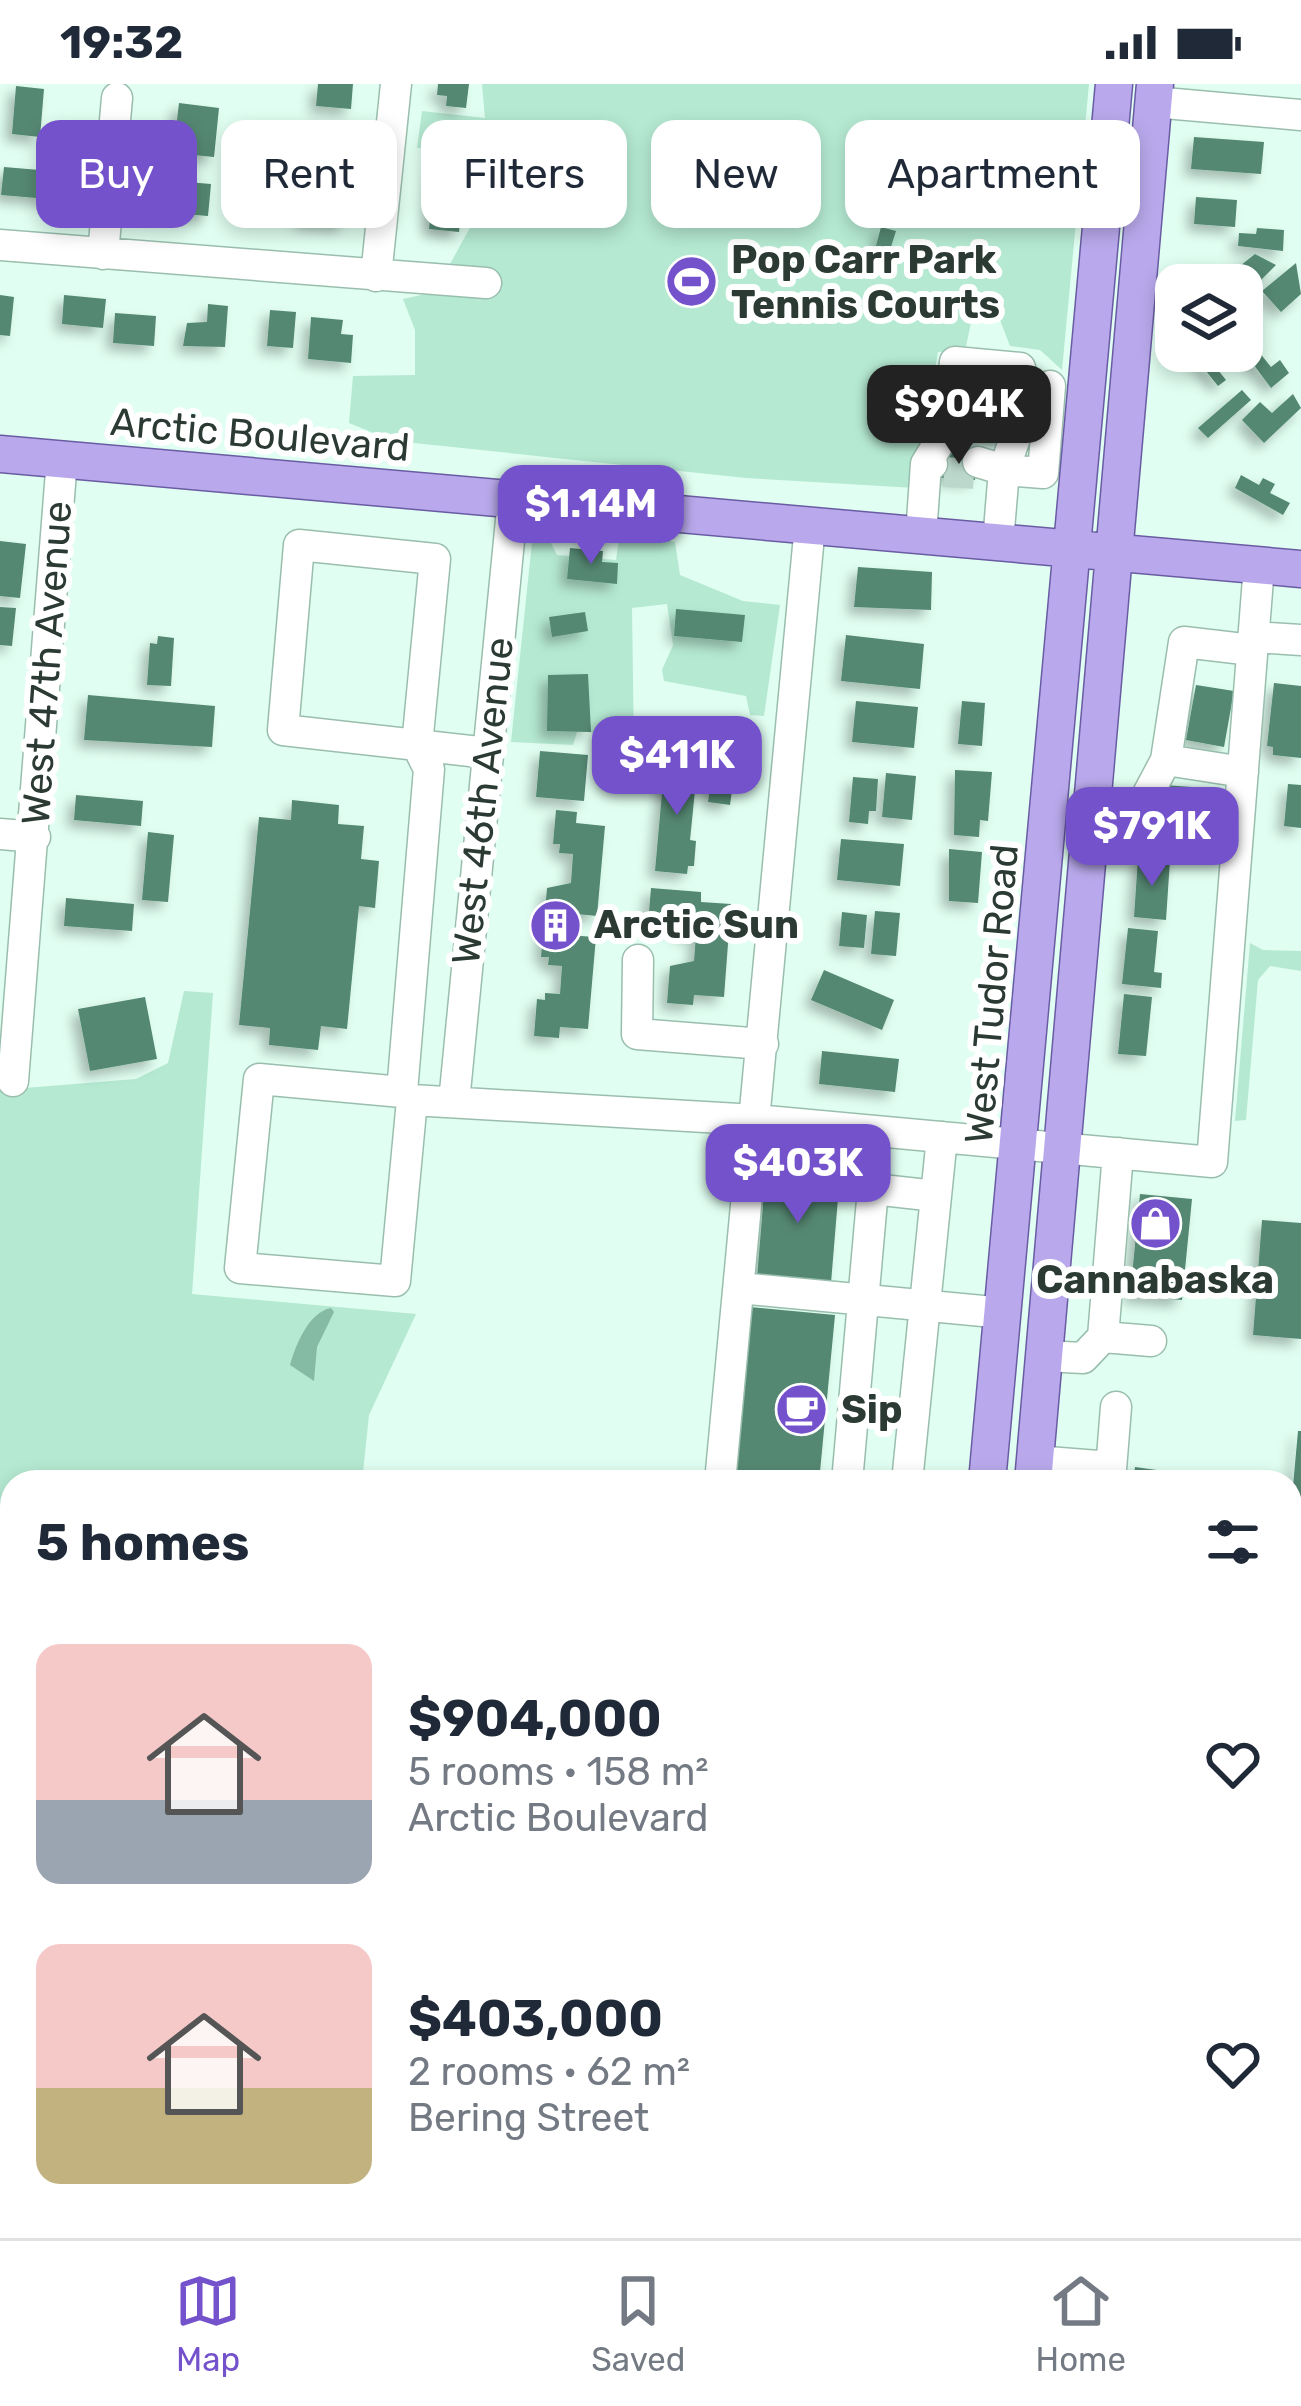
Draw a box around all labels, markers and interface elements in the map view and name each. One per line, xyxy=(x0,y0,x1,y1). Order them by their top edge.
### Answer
text: 19:32 xyxy=(60,16,183,69)
chip: Buy xyxy=(36,120,197,228)
chip: Rent xyxy=(221,120,397,228)
chip: Filters xyxy=(421,120,627,228)
chip: New xyxy=(651,120,821,228)
chip: Apartment xyxy=(845,120,1140,228)
place label: Pop Carr Park Tennis Courts xyxy=(731,237,1000,328)
sports icon: Pop Carr Park Tennis Courts xyxy=(664,254,720,310)
map controls xyxy=(1155,264,1263,372)
button: layers xyxy=(1155,264,1263,372)
pin: $904K xyxy=(875,365,1043,467)
text: $904K xyxy=(894,381,1024,427)
street label: Arctic Boulevard xyxy=(108,399,412,471)
pin: $1.14M xyxy=(493,465,689,567)
text: $1.14M xyxy=(525,481,657,527)
street label: West 47th Avenue xyxy=(13,499,81,827)
street label: West 46th Avenue xyxy=(443,635,523,967)
pin: $411K xyxy=(593,716,761,818)
text: $411K xyxy=(619,732,735,778)
pin: $791K xyxy=(1068,787,1236,889)
text: $791K xyxy=(1093,803,1211,849)
street label: West Tudor Road xyxy=(956,842,1028,1146)
building icon: Arctic Sun xyxy=(527,897,583,953)
place label: Arctic Sun xyxy=(594,902,799,948)
pin: $403K xyxy=(714,1124,882,1226)
text: $403K xyxy=(733,1140,863,1186)
shop icon: Cannabaska xyxy=(1127,1195,1183,1251)
place label: Cannabaska xyxy=(1036,1257,1274,1303)
cafe icon: Sip xyxy=(774,1382,830,1438)
place label: Sip xyxy=(841,1387,903,1433)
icon: filters xyxy=(1200,1509,1266,1575)
text: 5 homes xyxy=(36,1512,249,1573)
text: $904,000 xyxy=(408,1688,662,1749)
icon: home xyxy=(132,1692,276,1836)
icon: heart xyxy=(1200,1731,1266,1797)
text: 5 rooms · 158 m² xyxy=(408,1749,709,1795)
text: Arctic Boulevard xyxy=(408,1795,708,1841)
text: $403,000 xyxy=(408,1988,663,2049)
icon: home xyxy=(132,1992,276,2136)
icon: heart xyxy=(1200,2031,1266,2097)
text: 2 rooms · 62 m² xyxy=(408,2049,690,2095)
text: Bering Street xyxy=(408,2095,649,2141)
tab: Map xyxy=(175,2268,241,2379)
tab: Saved xyxy=(591,2268,685,2379)
tab: Home xyxy=(1036,2268,1126,2379)

